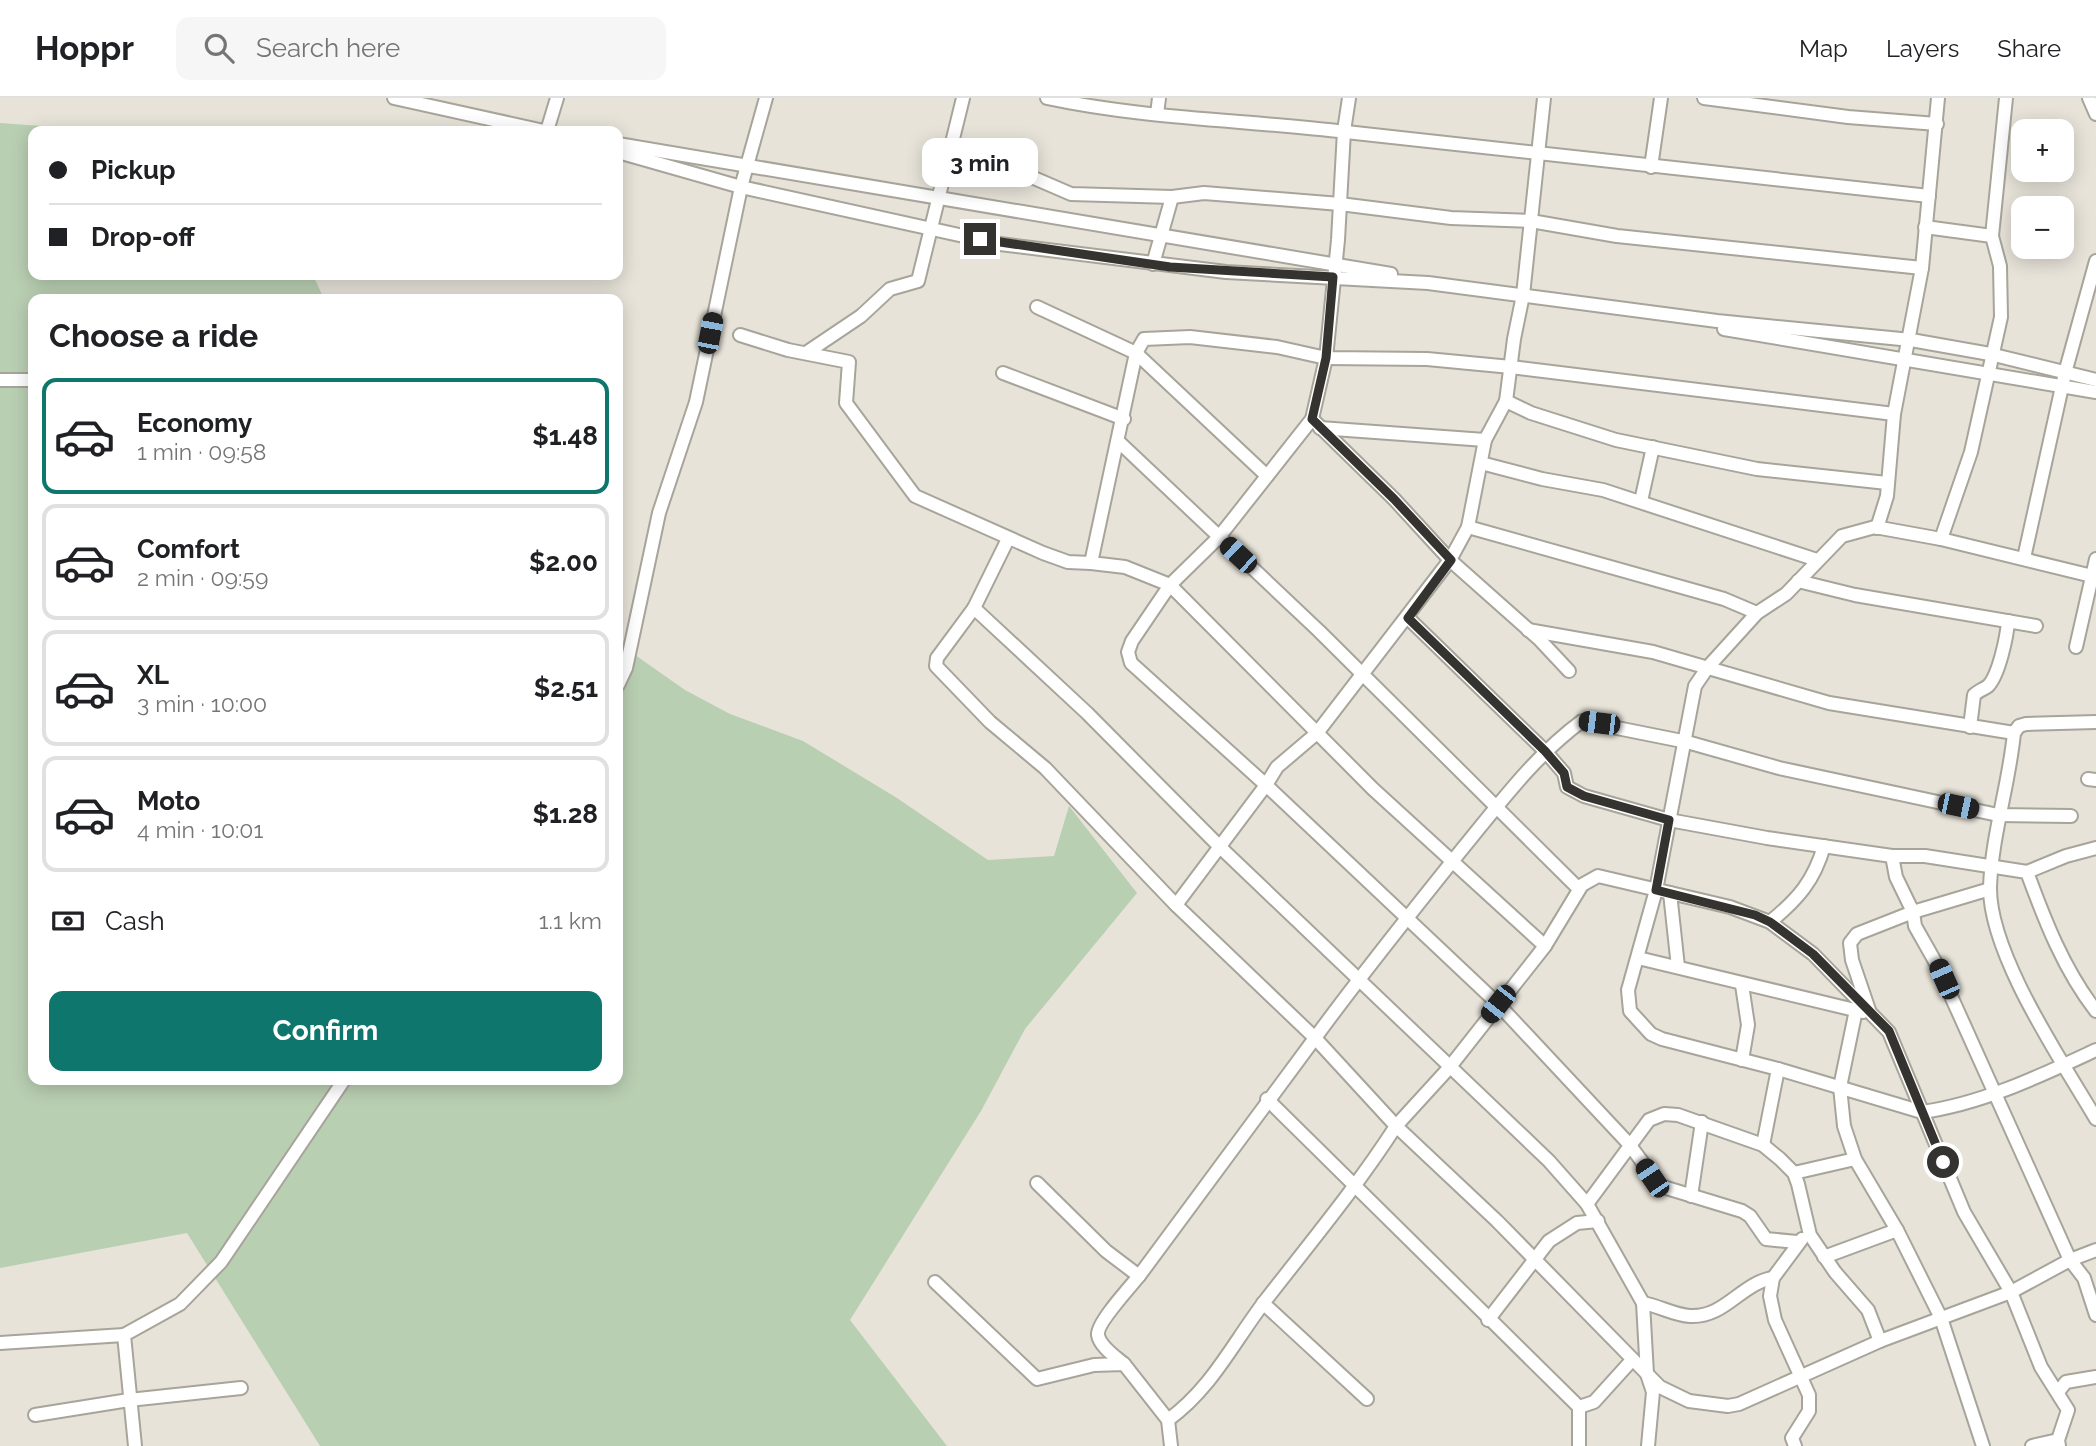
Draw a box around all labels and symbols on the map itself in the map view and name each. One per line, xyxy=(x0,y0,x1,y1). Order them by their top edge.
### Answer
callout: 3 min xyxy=(922,138,1038,186)
route end xyxy=(964,223,996,255)
car xyxy=(696,310,725,356)
car xyxy=(1216,533,1261,577)
car xyxy=(1577,710,1622,736)
car xyxy=(1936,791,1981,821)
car xyxy=(1926,956,1963,1002)
car xyxy=(1477,981,1520,1027)
route start xyxy=(1927,1146,1959,1178)
car xyxy=(1632,1155,1673,1201)

